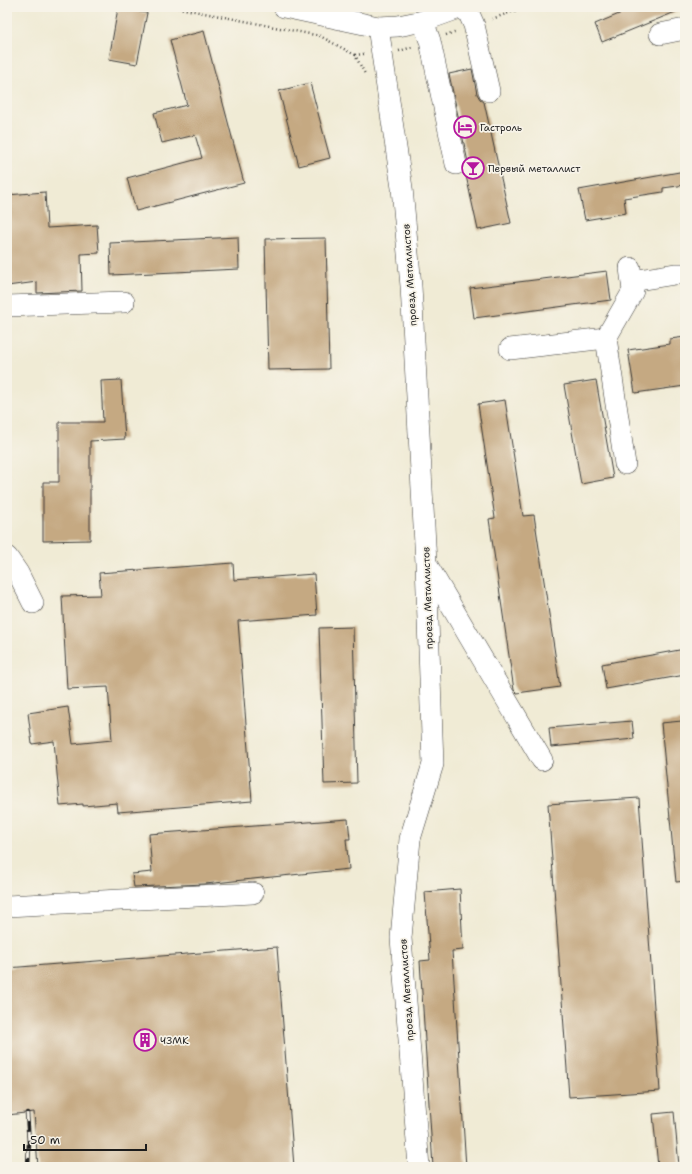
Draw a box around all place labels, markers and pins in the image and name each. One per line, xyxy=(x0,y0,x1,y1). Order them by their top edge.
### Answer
hotel icon: Гастроль xyxy=(452,114,478,140)
place label: Гастроль xyxy=(480,121,522,134)
bar icon: Первый металлист xyxy=(460,155,486,181)
place label: Первый металлист xyxy=(488,162,581,175)
building icon: ЧЗМК xyxy=(132,1027,158,1053)
place label: ЧЗМК xyxy=(160,1034,189,1047)

